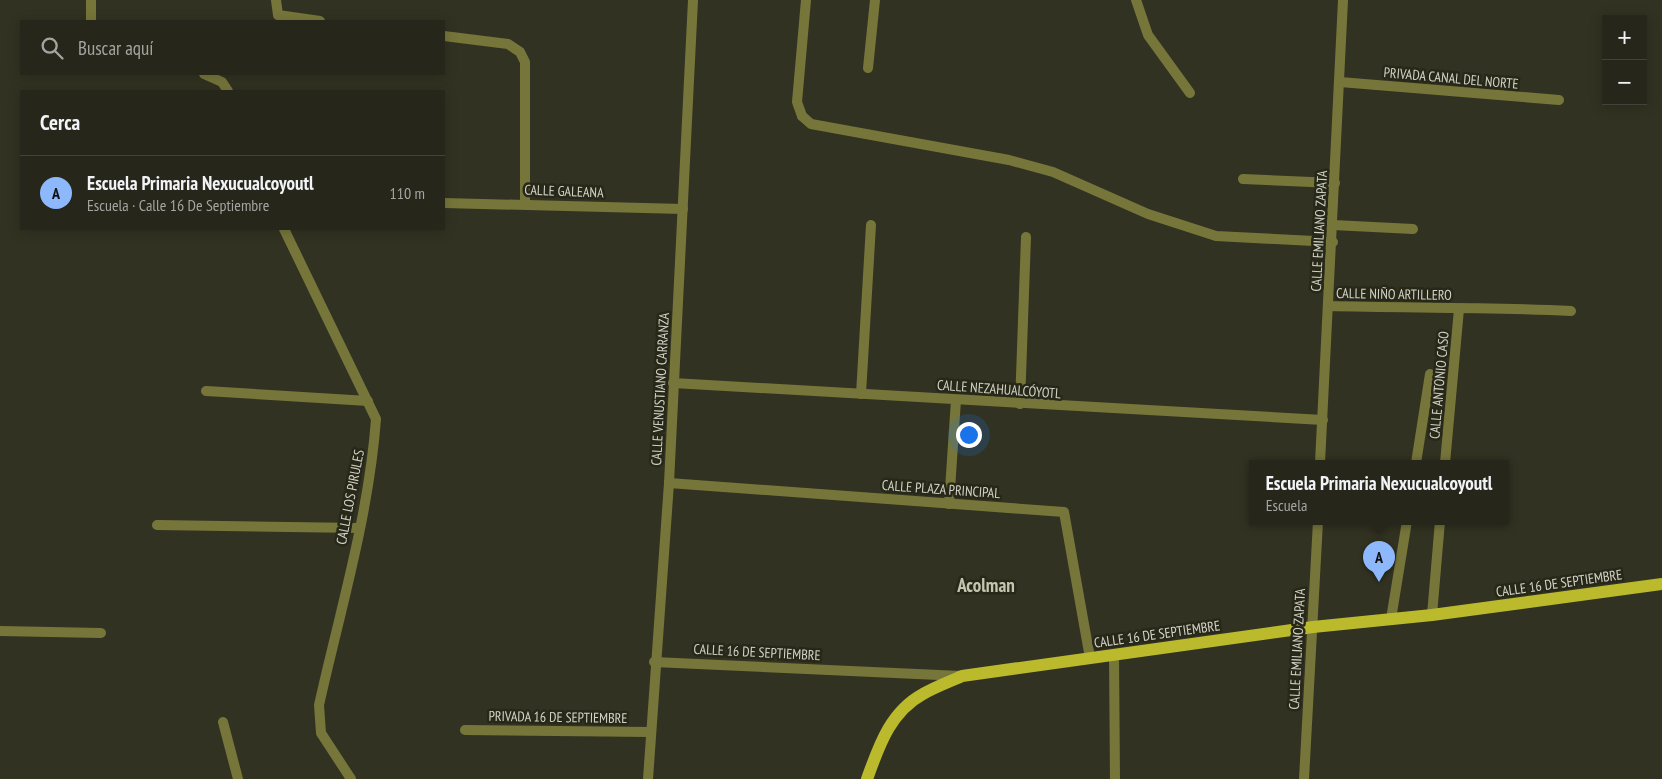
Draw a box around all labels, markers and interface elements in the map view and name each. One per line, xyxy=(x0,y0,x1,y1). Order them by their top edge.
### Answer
map controls xyxy=(1602,15,1647,105)
button: + xyxy=(1602,15,1647,60)
search box xyxy=(20,20,445,75)
icon: search xyxy=(38,34,66,62)
text: Buscar aquí xyxy=(78,36,153,60)
button: − xyxy=(1602,60,1647,105)
street label: PRIVADA CANAL DEL NORTE xyxy=(1383,63,1519,93)
text: Cerca xyxy=(40,109,80,136)
street label: CALLE EMILIANO ZAPATA xyxy=(1307,170,1331,292)
text: Escuela Primaria Nexucualcoyoutl xyxy=(87,171,314,195)
street label: CALLE GALEANA xyxy=(524,181,604,201)
text: A xyxy=(52,183,60,203)
text: 110 m xyxy=(390,183,425,203)
text: Escuela · Calle 16 De Septiembre xyxy=(87,195,269,215)
street label: CALLE NIÑO ARTILLERO xyxy=(1336,284,1452,304)
street label: CALLE VENUSTIANO CARRANZA xyxy=(647,312,673,466)
street label: CALLE ANTONIO CASO xyxy=(1425,330,1453,440)
street label: CALLE NEZAHUALCÓYOTL xyxy=(936,376,1062,402)
your location xyxy=(956,422,982,448)
street label: CALLE LOS PIRULES xyxy=(332,448,368,546)
popup xyxy=(1249,460,1509,525)
text: Escuela Primaria Nexucualcoyoutl xyxy=(1266,471,1492,495)
street label: CALLE PLAZA PRINCIPAL xyxy=(881,476,1001,502)
text: Escuela xyxy=(1266,495,1307,515)
pin: A xyxy=(1363,541,1395,582)
street label: CALLE 16 DE SEPTIEMBRE xyxy=(1495,565,1623,601)
district label: Acolman xyxy=(956,573,1015,597)
street label: CALLE EMILIANO ZAPATA xyxy=(1285,588,1309,710)
street label: CALLE 16 DE SEPTIEMBRE xyxy=(1093,616,1221,652)
street label: CALLE 16 DE SEPTIEMBRE xyxy=(693,640,821,664)
street label: PRIVADA 16 DE SEPTIEMBRE xyxy=(488,707,628,727)

